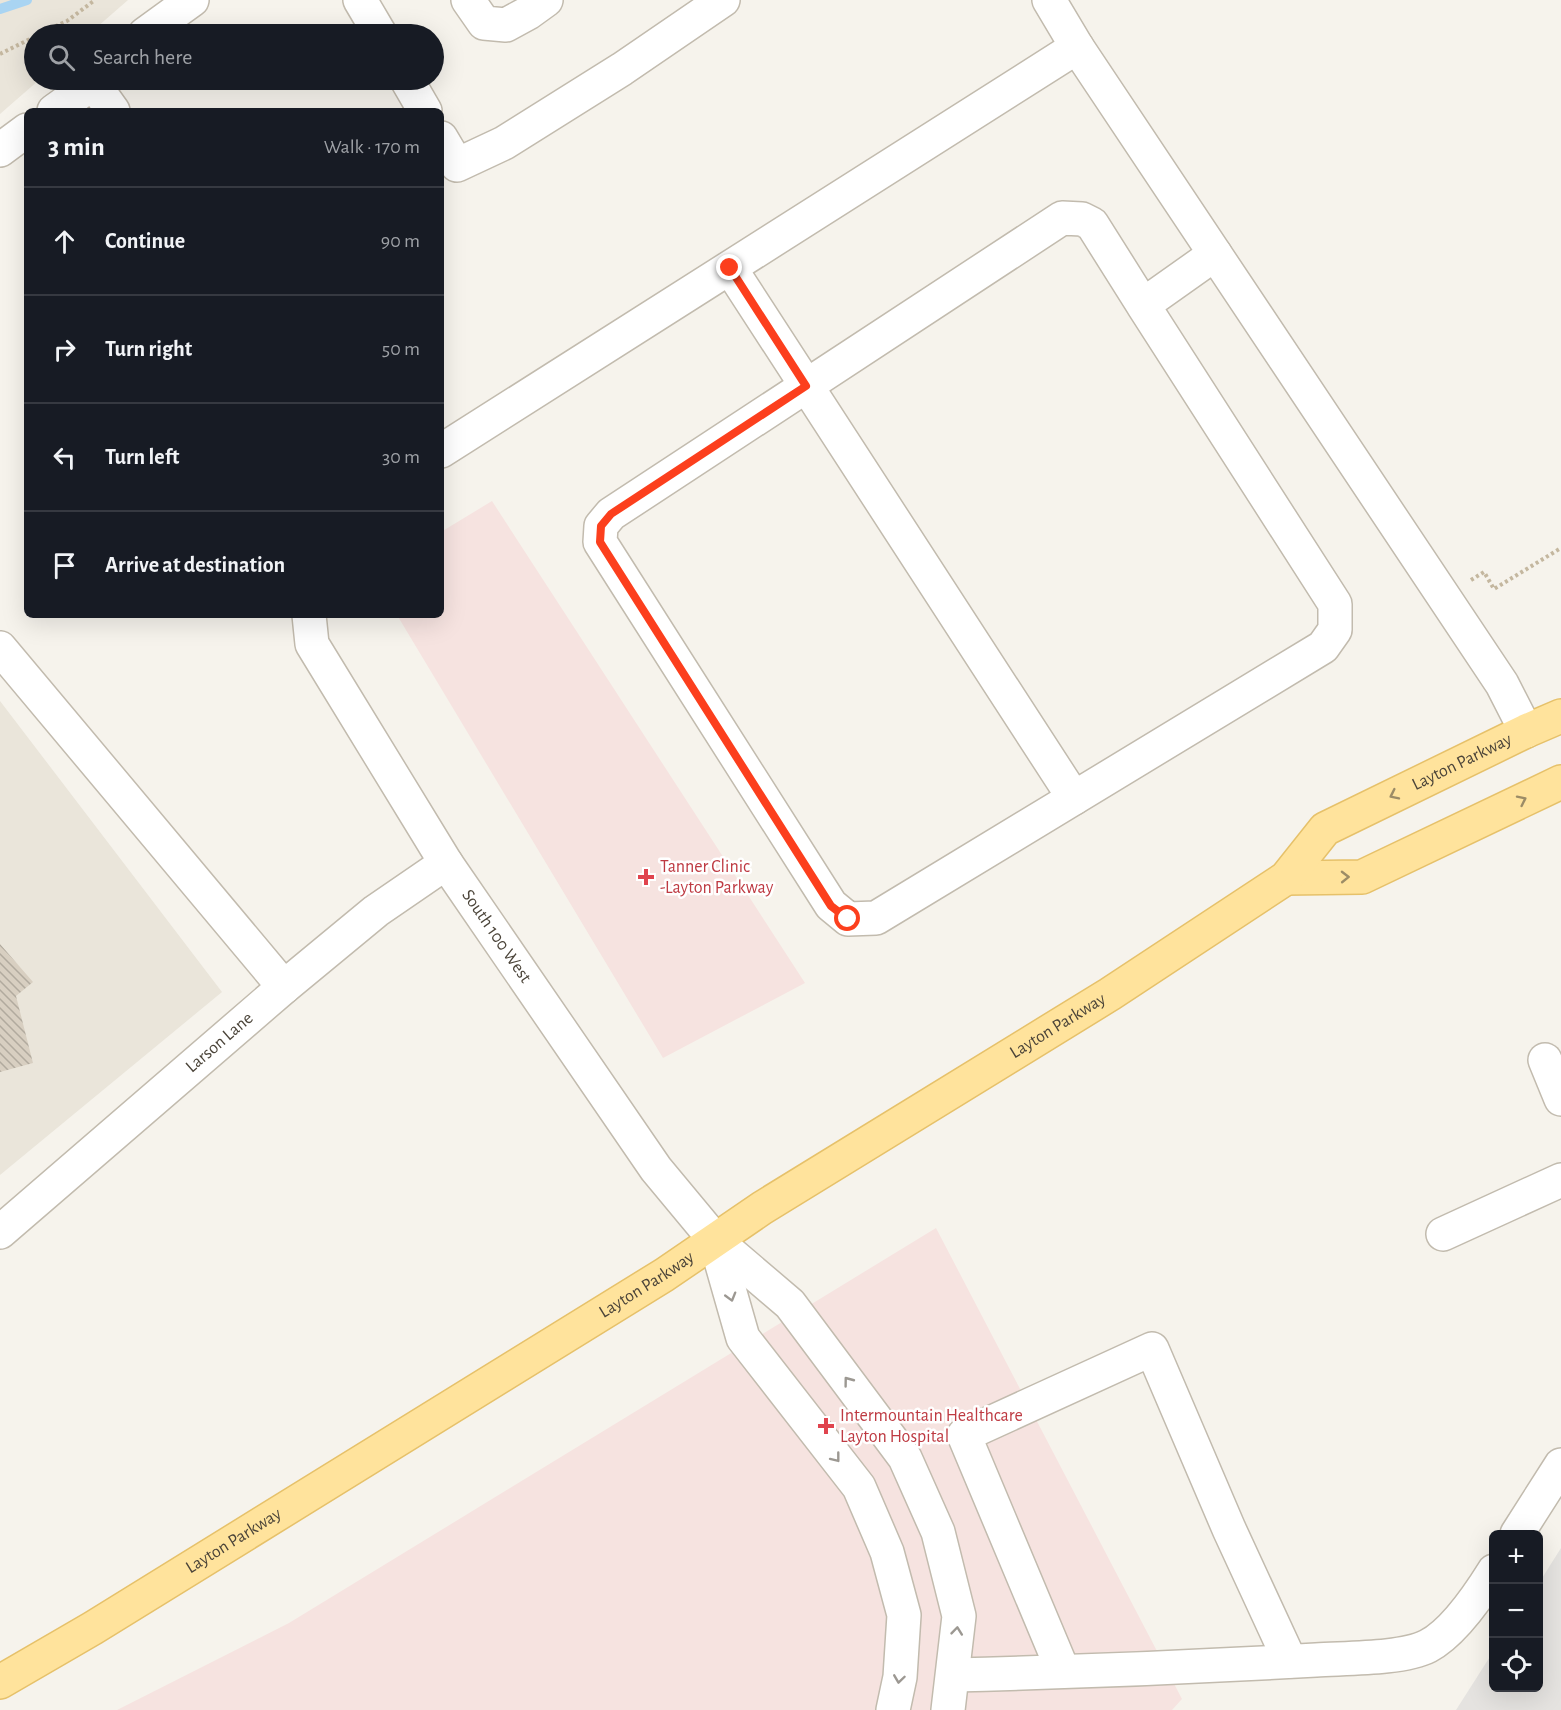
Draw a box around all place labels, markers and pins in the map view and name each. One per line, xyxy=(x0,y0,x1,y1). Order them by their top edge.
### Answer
place label: Tanner Clinic -Layton Parkway xyxy=(660,858,774,897)
marker: Tanner Clinic -Layton Parkway xyxy=(637,868,655,886)
place label: Intermountain Healthcare Layton Hospital xyxy=(840,1407,1023,1446)
marker: Intermountain Healthcare Layton Hospital xyxy=(817,1417,835,1435)

